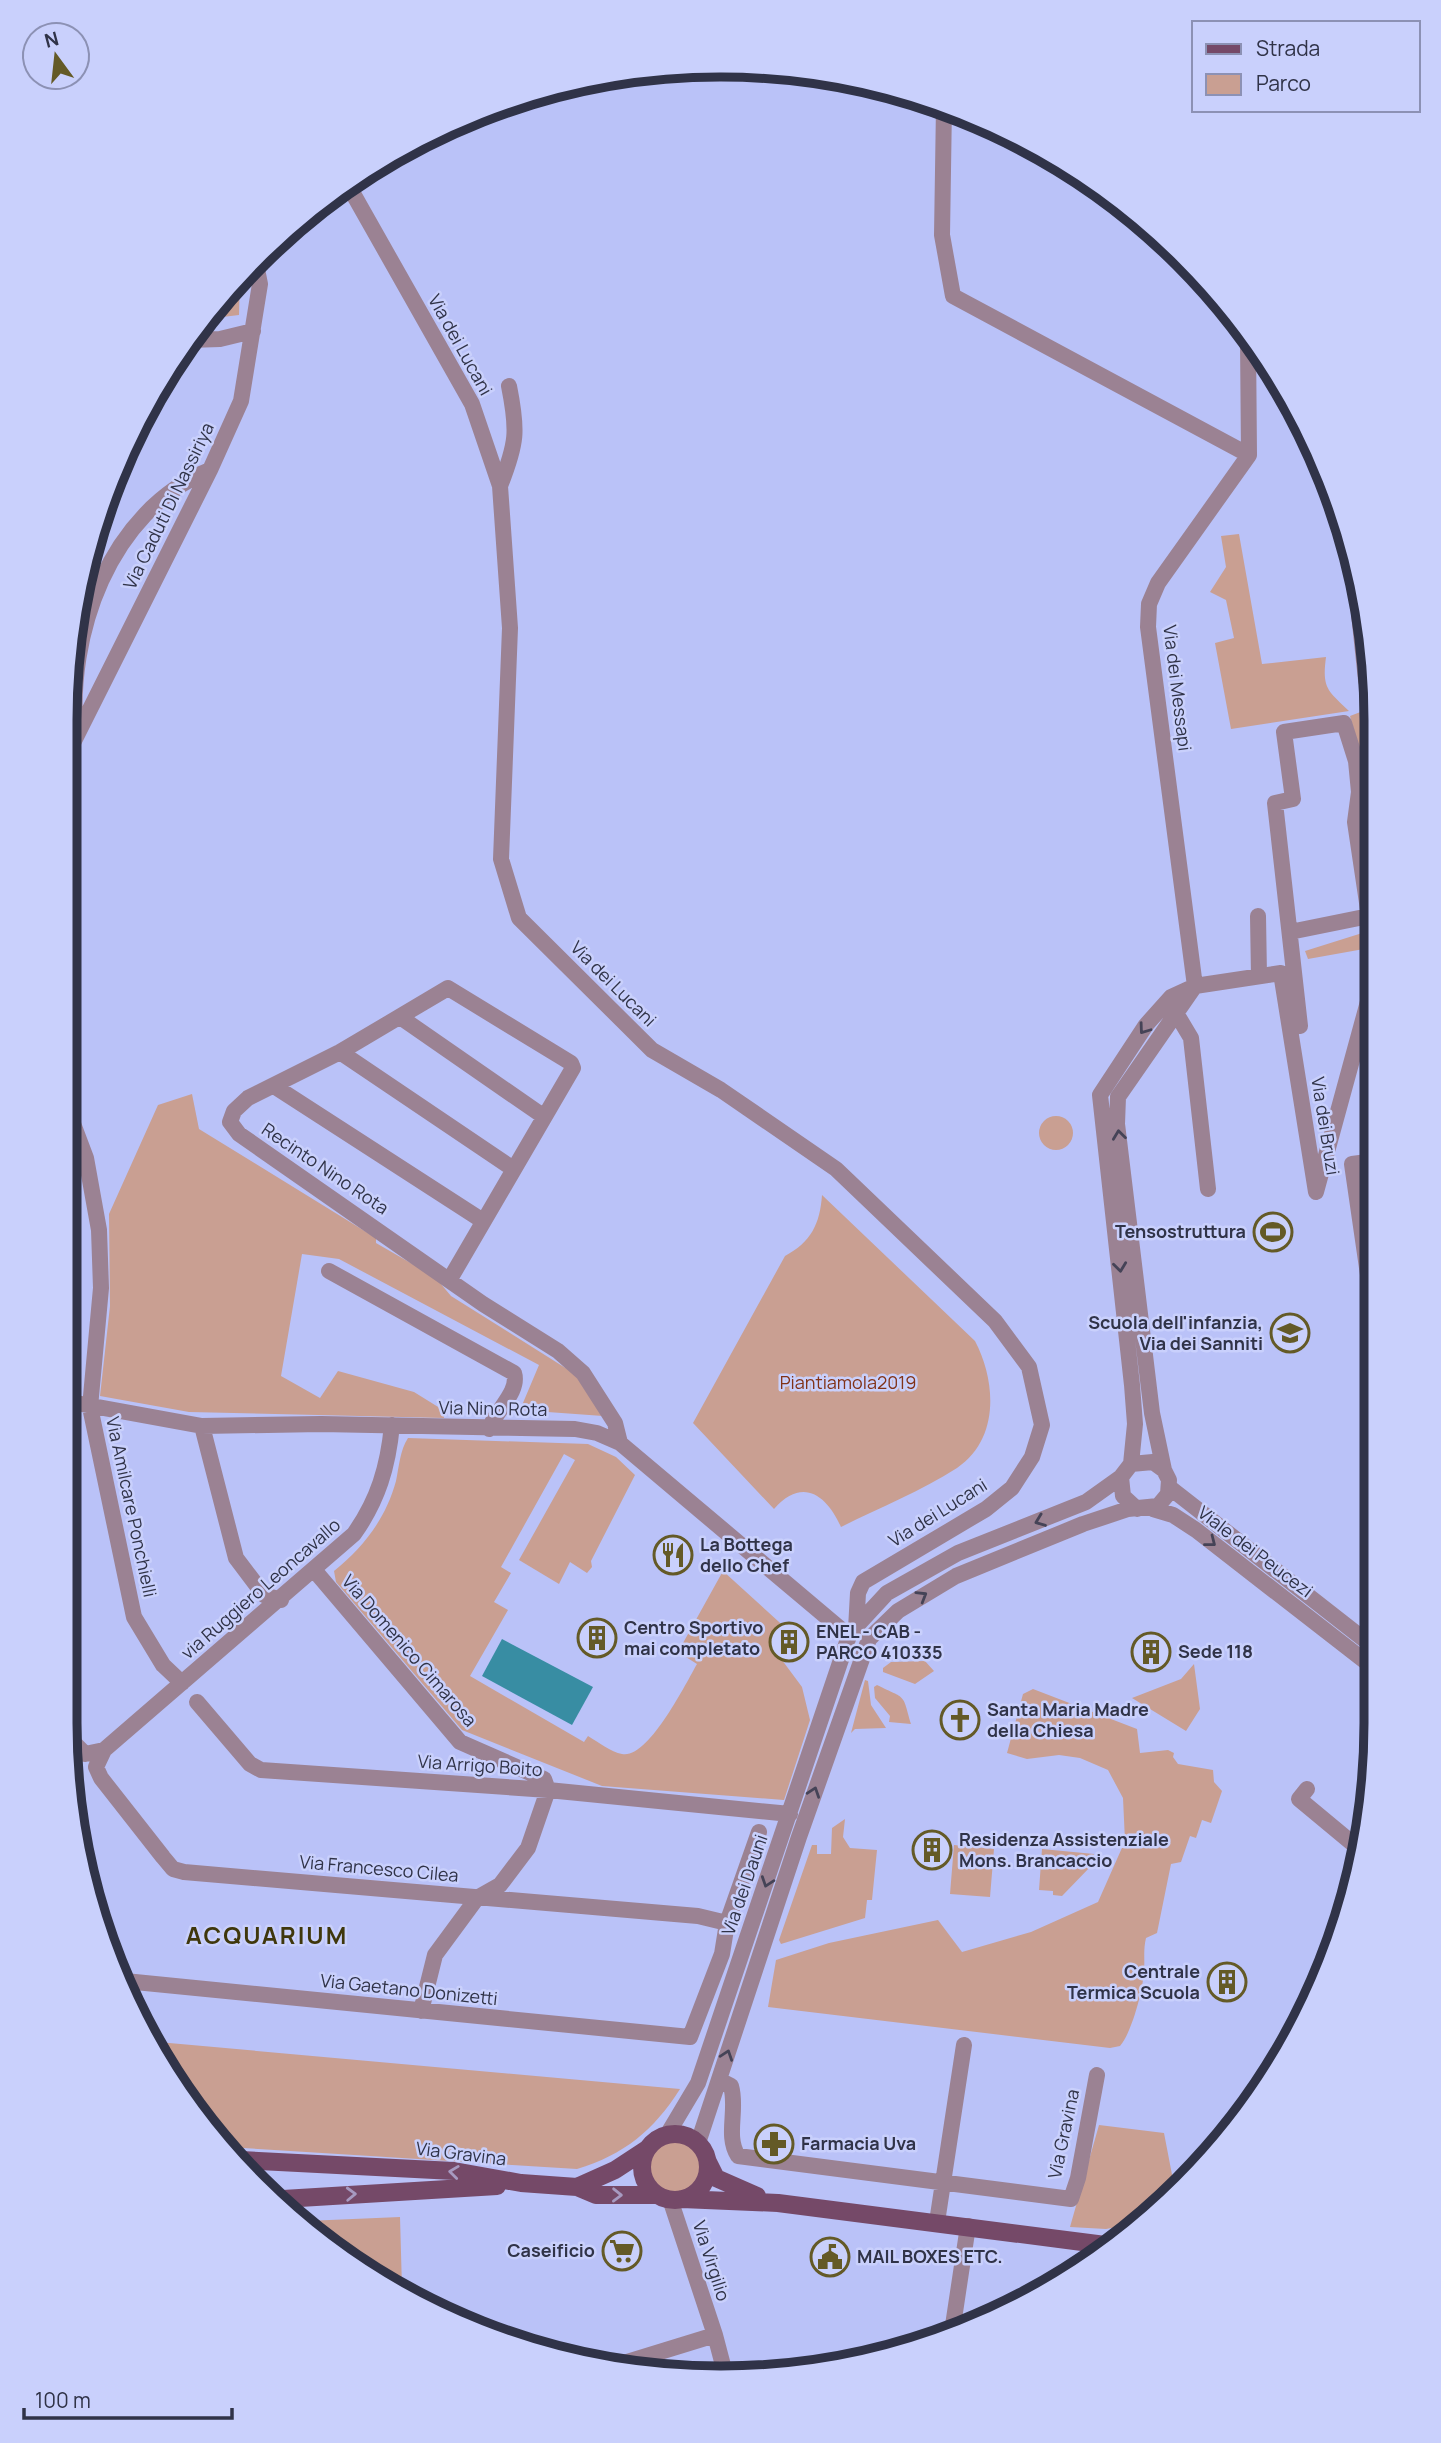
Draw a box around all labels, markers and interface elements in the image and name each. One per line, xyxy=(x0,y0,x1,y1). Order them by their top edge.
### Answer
north arrow xyxy=(21,21,91,91)
legend xyxy=(1192,21,1420,112)
text: N xyxy=(42,25,62,54)
text: Strada xyxy=(1256,34,1320,62)
text: Parco xyxy=(1256,69,1311,97)
street label: Via dei Lucani xyxy=(423,290,499,399)
street label: Via Caduti Di Nassiriya xyxy=(117,418,219,593)
street label: Via dei Messapi xyxy=(1158,624,1198,752)
street label: Via dei Lucani xyxy=(566,935,662,1031)
one-way arrow xyxy=(1140,1021,1152,1034)
street label: Via dei Bruzi xyxy=(1306,1075,1346,1177)
street label: Recinto Nino Rota xyxy=(257,1117,394,1220)
one-way arrow xyxy=(1111,1130,1126,1141)
sports icon: Tensostruttura xyxy=(1252,1211,1294,1253)
place label: Tensostruttura xyxy=(1115,1219,1246,1243)
one-way arrow xyxy=(1112,1261,1127,1273)
place label: Scuola dell'infanzia, Via dei Sanniti xyxy=(1088,1310,1263,1355)
school or university icon: Scuola dell'infanzia, Via dei Sanniti xyxy=(1269,1312,1311,1354)
park label: Piantiamola2019 xyxy=(780,1370,916,1394)
street label: Via Nino Rota xyxy=(438,1395,548,1421)
street label: Via Amilcare Ponchielli xyxy=(101,1414,163,1599)
street label: Via dei Lucani xyxy=(884,1472,991,1552)
street label: Viale dei Peucezi xyxy=(1193,1500,1318,1602)
street label: via Ruggiero Leoncavallo xyxy=(176,1512,345,1664)
one-way arrow xyxy=(1035,1513,1047,1527)
place label: La Bottega dello Chef xyxy=(700,1532,793,1577)
restaurant icon: La Bottega dello Chef xyxy=(652,1534,694,1576)
one-way arrow xyxy=(1204,1534,1216,1547)
street label: Via Domenico Cimarosa xyxy=(337,1569,482,1731)
one-way arrow xyxy=(914,1591,927,1604)
place label: Centro Sportivo mai completato xyxy=(624,1615,763,1660)
building icon: Centro Sportivo mai completato xyxy=(576,1617,618,1659)
place label: ENEL - CAB - PARCO 410335 xyxy=(816,1619,943,1664)
building icon: ENEL - CAB - PARCO 410335 xyxy=(768,1621,810,1663)
building icon: Sede 118 xyxy=(1130,1631,1172,1673)
place label: Sede 118 xyxy=(1178,1639,1253,1663)
place label: Santa Maria Madre della Chiesa xyxy=(987,1697,1149,1742)
church icon: Santa Maria Madre della Chiesa xyxy=(939,1699,981,1741)
street label: Via Arrigo Boito xyxy=(417,1749,543,1781)
one-way arrow xyxy=(806,1787,820,1799)
place label: Residenza Assistenziale Mons. Brancaccio xyxy=(959,1827,1169,1872)
building icon: Residenza Assistenziale Mons. Brancaccio xyxy=(911,1829,953,1871)
street label: Via dei Dauni xyxy=(716,1831,772,1938)
street label: Via Francesco Cilea xyxy=(299,1849,460,1887)
one-way arrow xyxy=(761,1875,775,1887)
district label: ACQUARIUM xyxy=(186,1918,348,1951)
place label: Centrale Termica Scuola xyxy=(1067,1959,1200,2004)
building icon: Centrale Termica Scuola xyxy=(1206,1961,1248,2003)
street label: Via Gaetano Donizetti xyxy=(319,1968,499,2010)
one-way arrow xyxy=(719,2049,734,2061)
street label: Via Gravina xyxy=(1042,2087,1084,2181)
pharmacy icon: Farmacia Uva xyxy=(753,2123,795,2165)
place label: Farmacia Uva xyxy=(801,2131,916,2155)
street label: Via Gravina xyxy=(415,2136,508,2170)
one-way arrow xyxy=(448,2165,460,2180)
one-way arrow xyxy=(346,2186,357,2201)
one-way arrow xyxy=(612,2187,622,2203)
street label: Via Virgilio xyxy=(688,2217,736,2304)
supermarket icon: Caseificio xyxy=(601,2230,643,2272)
public building icon: MAIL BOXES ETC. xyxy=(809,2236,851,2278)
place label: Caseificio xyxy=(507,2238,595,2262)
place label: MAIL BOXES ETC. xyxy=(857,2244,1003,2268)
scale bar xyxy=(24,2376,233,2420)
text: 100 m xyxy=(35,2386,91,2414)

